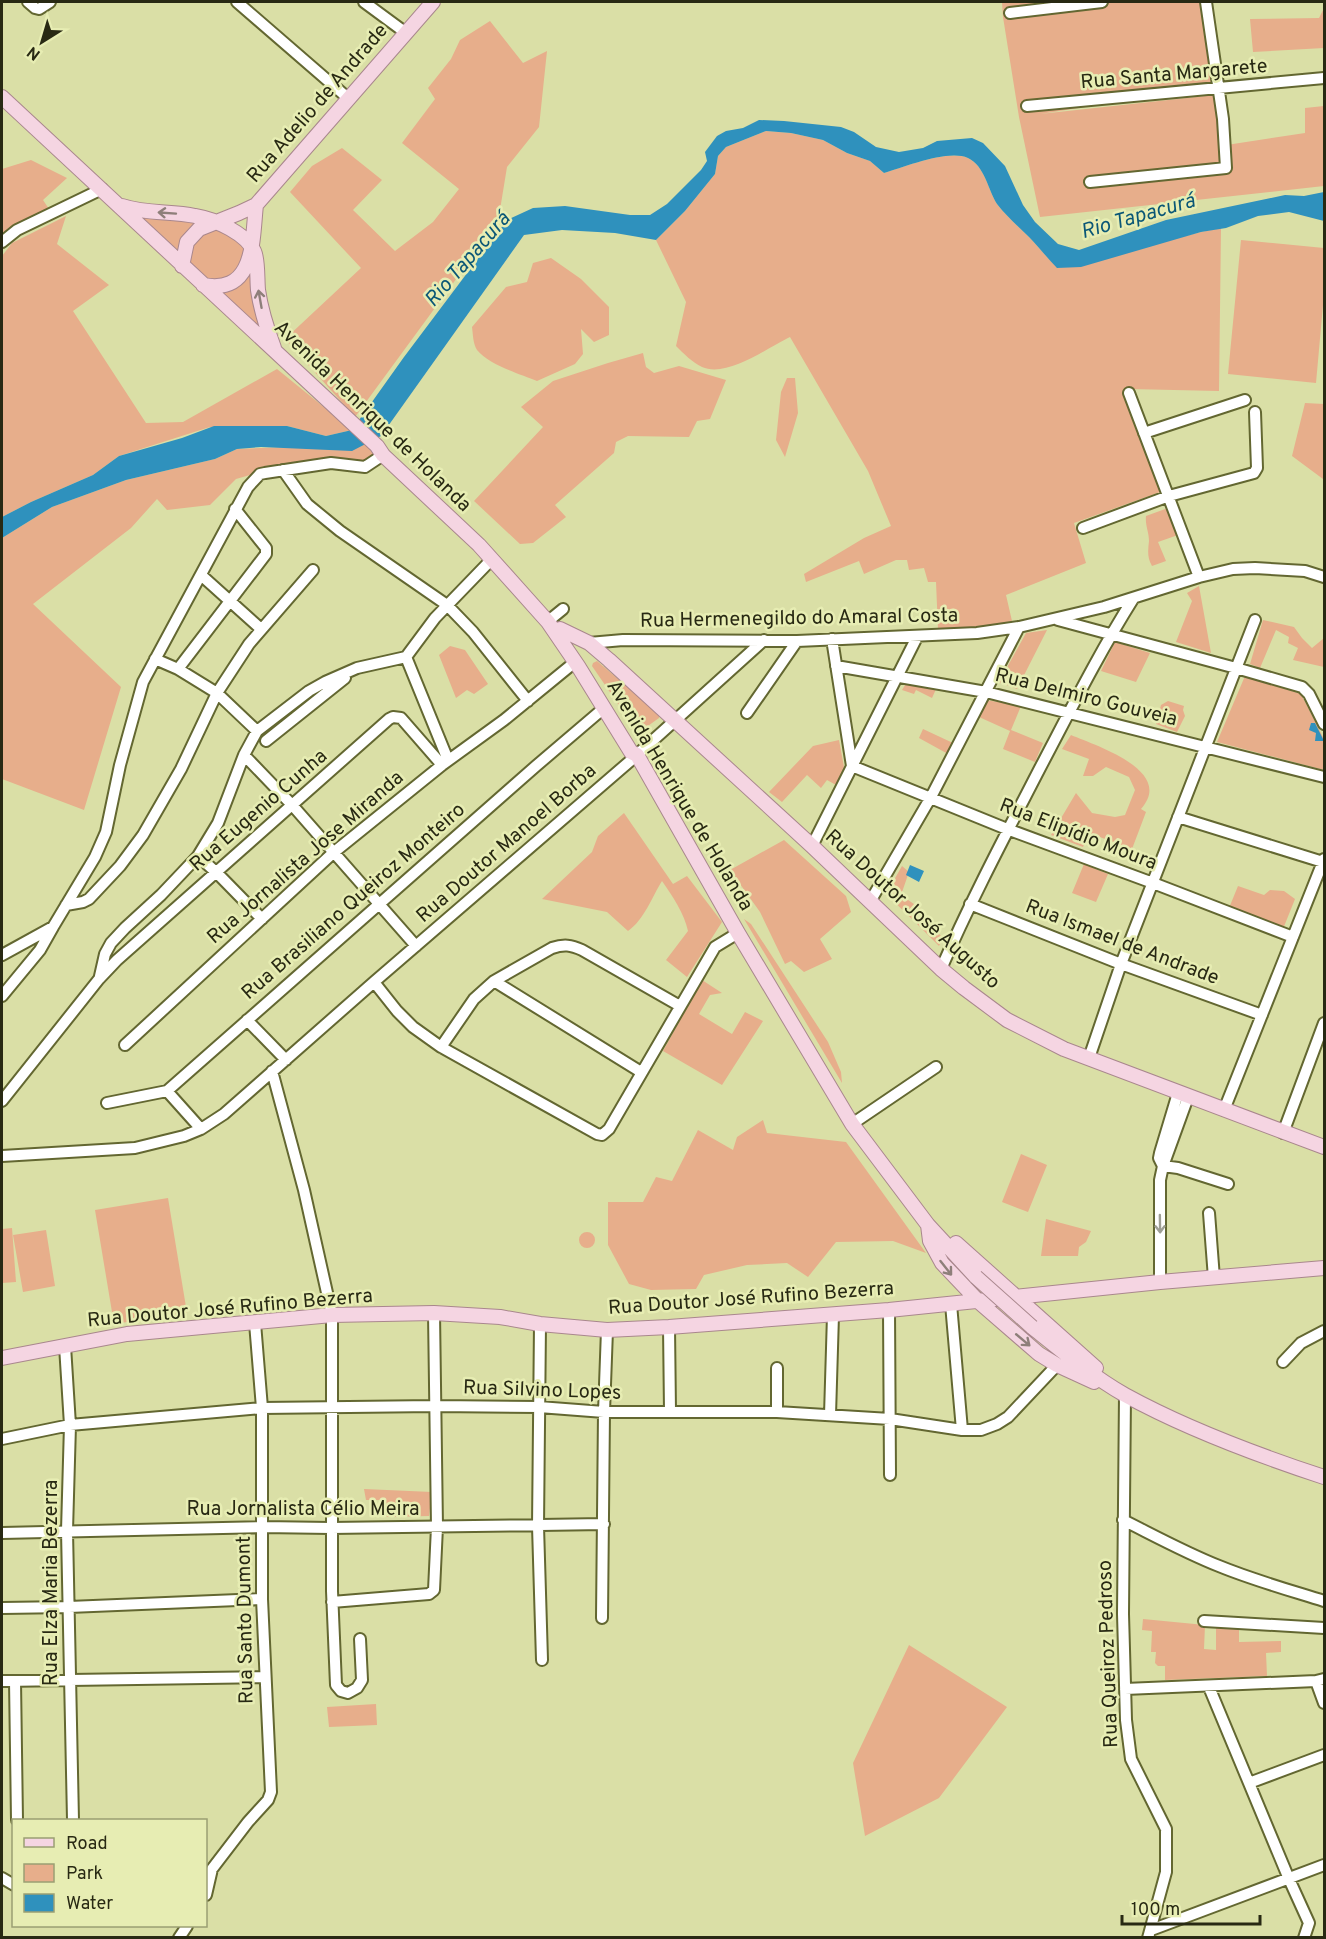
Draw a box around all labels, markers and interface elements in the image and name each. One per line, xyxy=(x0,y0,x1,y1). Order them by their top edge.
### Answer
north arrow xyxy=(12,12,72,72)
street label: Rua Adelio de Andrade xyxy=(242,19,394,189)
text: N xyxy=(24,41,45,64)
street label: Rua Santa Margarete xyxy=(1079,54,1269,96)
water label: Rio Tapacurá xyxy=(1078,187,1200,246)
water label: Rio Tapacurá xyxy=(419,205,518,313)
one-way arrow xyxy=(158,207,178,218)
one-way arrow xyxy=(254,290,265,310)
street label: Avenida Henrique de Holanda xyxy=(268,316,476,518)
street label: Rua Hermenegildo do Amaral Costa xyxy=(640,603,958,635)
street label: Rua Delmiro Gouveia xyxy=(992,663,1180,733)
street label: Avenida Henrique de Holanda xyxy=(600,676,758,916)
street label: Rua Eugenio Cunha xyxy=(185,744,333,878)
street label: Rua Doutor Manoel Borba xyxy=(412,759,602,929)
street label: Rua Jornalista Jose Miranda xyxy=(202,765,410,951)
street label: Rua Elipídio Moura xyxy=(995,793,1161,877)
street label: Rua Brasiliano Queiroz Monteiro xyxy=(237,798,471,1006)
street label: Rua Doutor José Augusto xyxy=(819,824,1005,996)
street label: Rua Ismael de Andrade xyxy=(1022,894,1222,992)
one-way arrow xyxy=(1154,1214,1166,1234)
one-way arrow xyxy=(940,1260,953,1276)
street label: Rua Doutor José Rufino Bezerra xyxy=(607,1276,895,1322)
street label: Rua Doutor José Rufino Bezerra xyxy=(86,1284,374,1334)
one-way arrow xyxy=(1015,1334,1031,1347)
street label: Rua Silvino Lopes xyxy=(462,1375,622,1407)
street label: Rua Elza Maria Bezerra xyxy=(39,1480,65,1686)
street label: Rua Jornalista Célio Meira xyxy=(186,1497,420,1523)
street label: Rua Santo Dumont xyxy=(232,1536,260,1704)
street label: Rua Queiroz Pedroso xyxy=(1093,1560,1125,1748)
legend xyxy=(12,1819,207,1927)
text: Road xyxy=(66,1833,108,1856)
text: Park xyxy=(66,1863,103,1886)
scale bar xyxy=(1122,1888,1260,1926)
text: Water xyxy=(66,1893,113,1916)
text: 100 m xyxy=(1131,1899,1180,1922)

